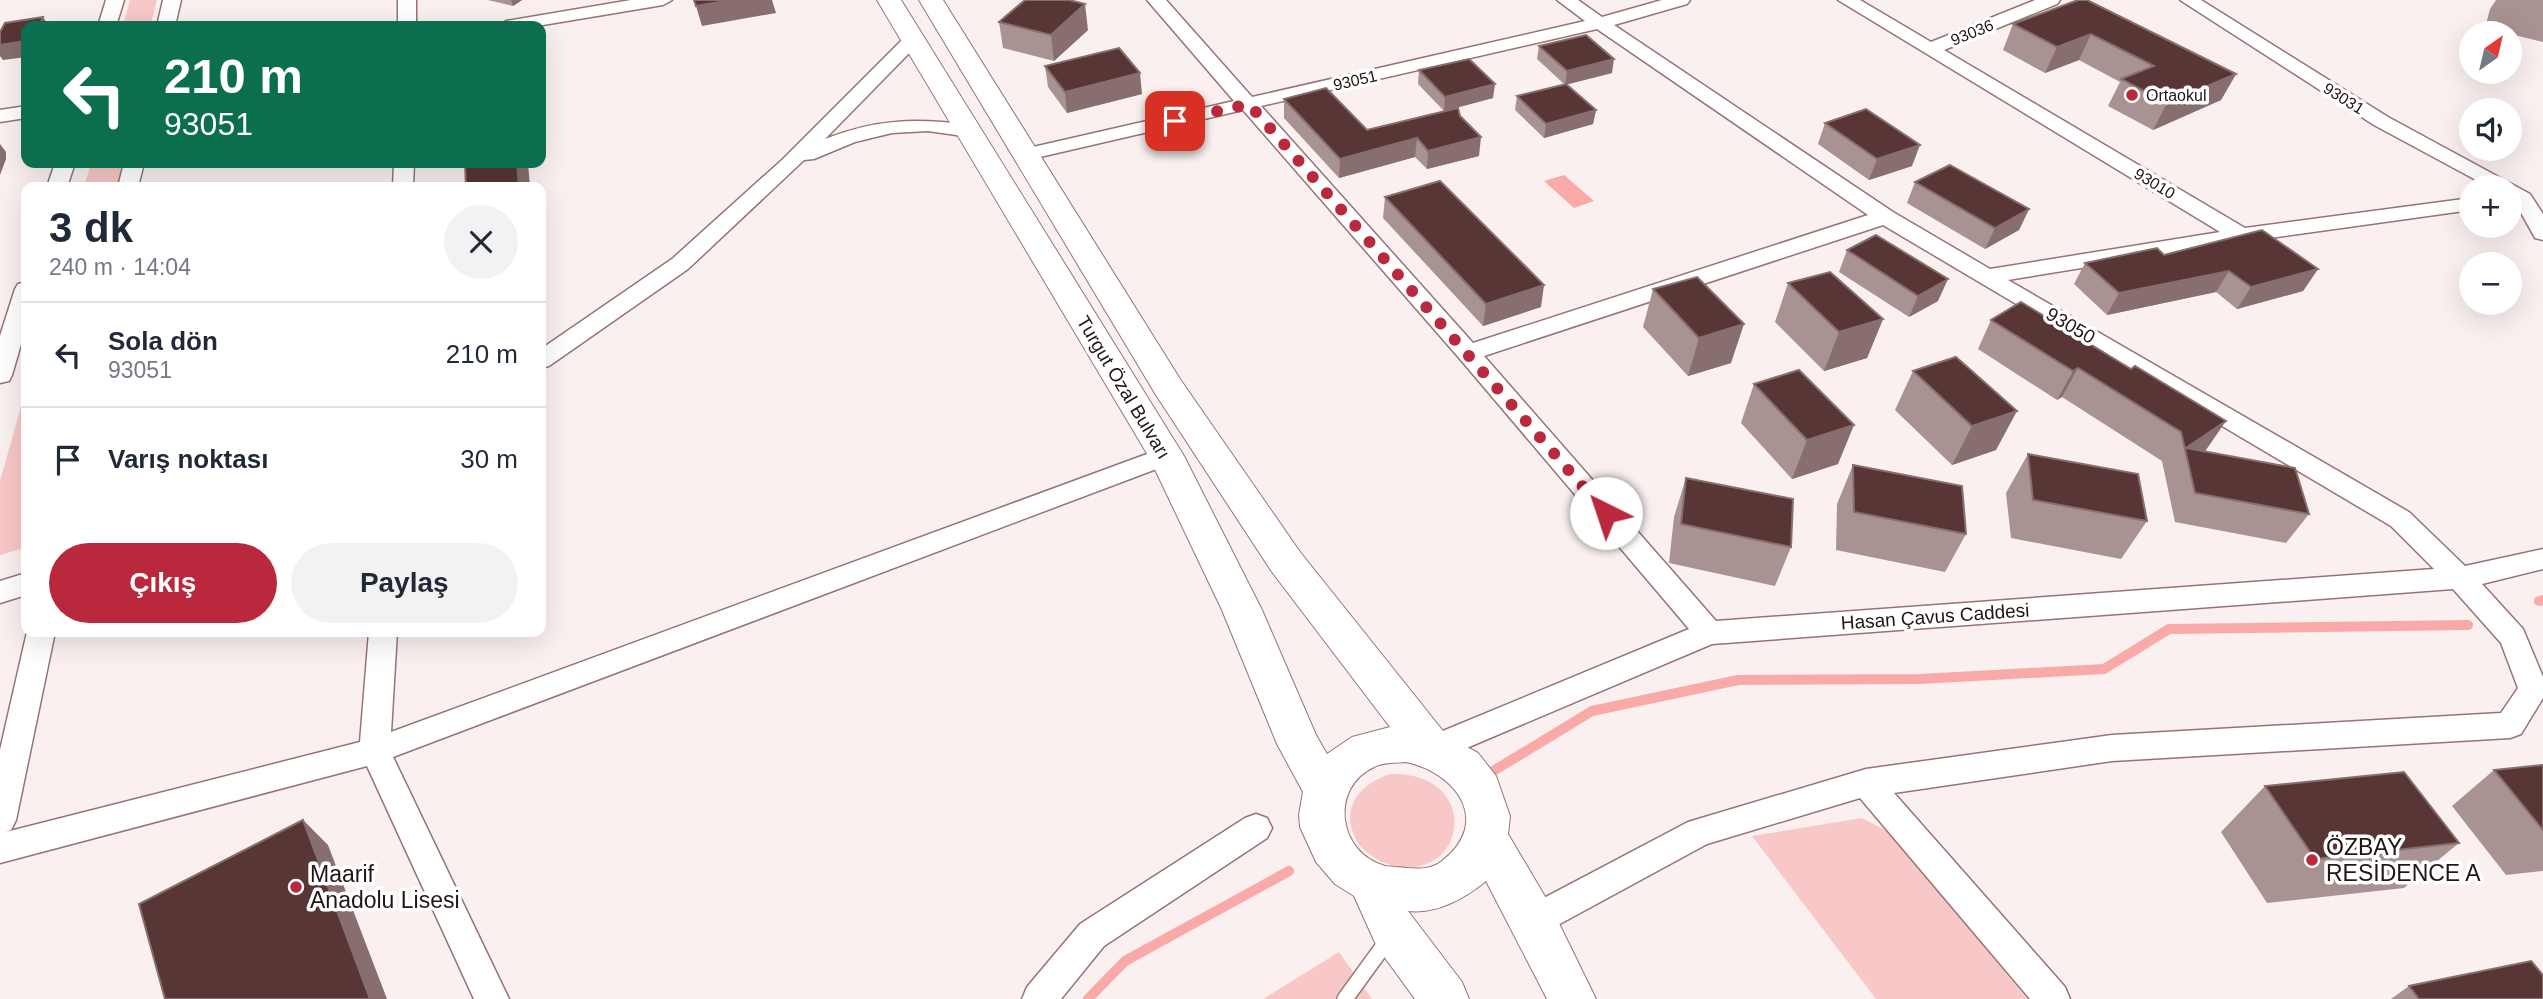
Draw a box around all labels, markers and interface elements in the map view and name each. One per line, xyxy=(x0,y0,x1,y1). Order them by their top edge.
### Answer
street label: 93036 xyxy=(1948,16,1996,49)
north arrow xyxy=(2459,21,2522,84)
map controls xyxy=(2459,21,2522,315)
icon: left xyxy=(49,49,140,140)
text: 210 m xyxy=(164,49,303,103)
street label: 93051 xyxy=(1332,67,1379,94)
street label: 93031 xyxy=(2320,79,2367,117)
marker: Ortaokul xyxy=(2124,87,2140,103)
place label: Ortaokul xyxy=(2146,87,2206,104)
pin xyxy=(1145,91,1205,151)
button: sound xyxy=(2459,98,2522,161)
icon: arrive xyxy=(1156,102,1194,140)
text: 93051 xyxy=(164,106,253,142)
street label: 93010 xyxy=(2131,165,2178,202)
button: + xyxy=(2459,175,2522,238)
text: 3 dk xyxy=(49,204,133,251)
button: close xyxy=(444,205,518,279)
button: − xyxy=(2459,252,2522,315)
text: 240 m · 14:04 xyxy=(49,254,191,280)
street label: 93050 xyxy=(2043,303,2099,348)
street label: Turgut Özal Bulvarı xyxy=(1073,312,1175,463)
text: Sola dön xyxy=(108,326,218,356)
icon: left xyxy=(49,336,87,374)
text: 210 m xyxy=(446,339,518,369)
text: 93051 xyxy=(108,357,172,383)
icon: arrive xyxy=(49,441,87,479)
text: Varış noktası xyxy=(108,444,268,474)
text: 30 m xyxy=(460,444,518,474)
position arrow xyxy=(1569,476,1643,550)
button: Çıkış xyxy=(49,543,277,623)
button: Paylaş xyxy=(291,543,518,623)
street label: Hasan Çavus Caddesi xyxy=(1840,599,2030,634)
place label: ÖZBAY RESİDENCE A xyxy=(2326,834,2481,886)
marker: ÖZBAY RESİDENCE A xyxy=(2304,852,2320,868)
place label: Maarif Anadolu Lisesi xyxy=(310,861,460,913)
marker: Maarif Anadolu Lisesi xyxy=(288,879,304,895)

